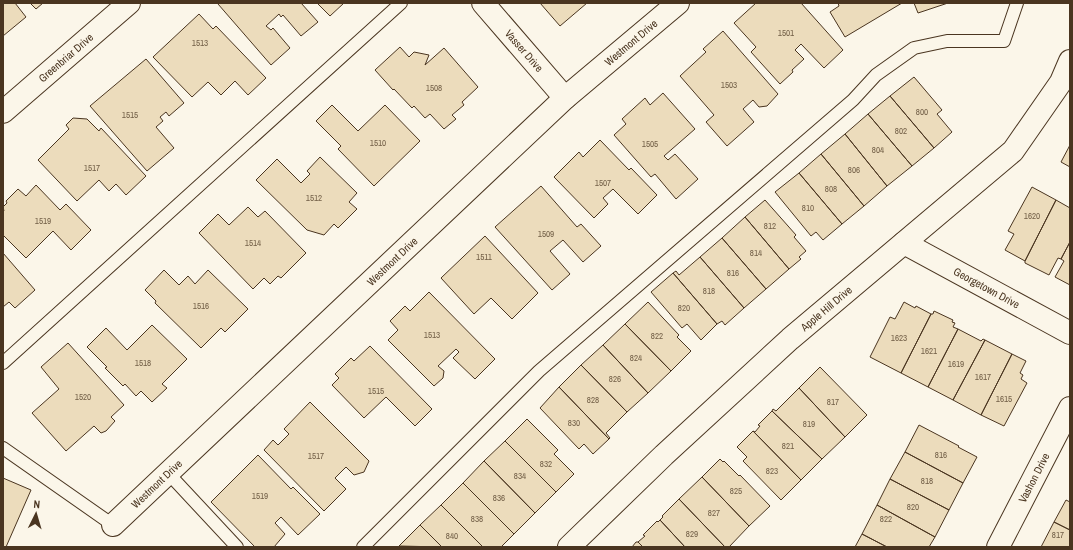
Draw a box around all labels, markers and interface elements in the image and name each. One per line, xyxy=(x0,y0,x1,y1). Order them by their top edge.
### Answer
street label: Westmont Drive xyxy=(602,16,660,69)
street label: Vasser Drive xyxy=(502,27,546,75)
house number: 1501 xyxy=(778,27,794,39)
street label: Greenbriar Drive xyxy=(36,30,96,85)
house number: 1513 xyxy=(192,37,208,49)
house number: 1503 xyxy=(721,79,737,91)
house number: 1508 xyxy=(426,82,442,94)
house number: 800 xyxy=(916,106,928,118)
house number: 1515 xyxy=(122,109,138,121)
house number: 802 xyxy=(895,125,907,137)
house number: 1510 xyxy=(370,137,386,149)
house number: 1505 xyxy=(642,138,658,150)
house number: 804 xyxy=(872,144,884,156)
house number: 1517 xyxy=(84,162,100,174)
house number: 806 xyxy=(848,164,860,176)
house number: 1507 xyxy=(595,177,611,189)
house number: 808 xyxy=(825,183,837,195)
house number: 1512 xyxy=(306,192,322,204)
house number: 810 xyxy=(802,202,814,214)
house number: 1620 xyxy=(1024,210,1040,222)
house number: 1519 xyxy=(35,215,51,227)
house number: 812 xyxy=(764,220,776,232)
house number: 1509 xyxy=(538,228,554,240)
street label: Westmont Drive xyxy=(364,234,420,289)
house number: 1514 xyxy=(245,237,261,249)
house number: 814 xyxy=(750,247,762,259)
house number: 1511 xyxy=(476,251,492,263)
street label: Georgetown Drive xyxy=(951,264,1022,311)
house number: 816 xyxy=(727,267,739,279)
street label: Apple Hill Drive xyxy=(797,283,855,335)
house number: 818 xyxy=(703,285,715,297)
house number: 1516 xyxy=(193,300,209,312)
house number: 820 xyxy=(678,302,690,314)
house number: 1513 xyxy=(424,329,440,341)
house number: 822 xyxy=(651,330,663,342)
house number: 1623 xyxy=(891,332,907,344)
house number: 1621 xyxy=(921,345,937,357)
house number: 824 xyxy=(630,352,642,364)
house number: 1518 xyxy=(135,357,151,369)
house number: 1619 xyxy=(948,358,964,370)
house number: 1617 xyxy=(975,371,991,383)
house number: 826 xyxy=(609,373,621,385)
house number: 1515 xyxy=(368,385,384,397)
house number: 1520 xyxy=(75,391,91,403)
house number: 1615 xyxy=(996,393,1012,405)
house number: 828 xyxy=(587,394,599,406)
house number: 817 xyxy=(827,396,839,408)
house number: 830 xyxy=(568,417,580,429)
house number: 819 xyxy=(803,418,815,430)
house number: 821 xyxy=(782,440,794,452)
house number: 816 xyxy=(935,449,947,461)
house number: 1517 xyxy=(308,450,324,462)
street label: Vashon Drive xyxy=(1015,450,1053,505)
street label: Westmont Drive xyxy=(128,457,185,511)
house number: 832 xyxy=(540,458,552,470)
house number: 823 xyxy=(766,465,778,477)
house number: 834 xyxy=(514,470,526,482)
house number: 818 xyxy=(921,475,933,487)
house number: 825 xyxy=(730,485,742,497)
house number: 1519 xyxy=(252,490,268,502)
house number: 836 xyxy=(493,492,505,504)
north arrow xyxy=(16,494,56,534)
text: N xyxy=(33,497,41,511)
house number: 820 xyxy=(907,501,919,513)
house number: 827 xyxy=(708,507,720,519)
house number: 838 xyxy=(471,513,483,525)
house number: 822 xyxy=(880,513,892,525)
house number: 829 xyxy=(686,528,698,540)
house number: 817 xyxy=(1052,529,1064,541)
house number: 840 xyxy=(446,530,458,542)

